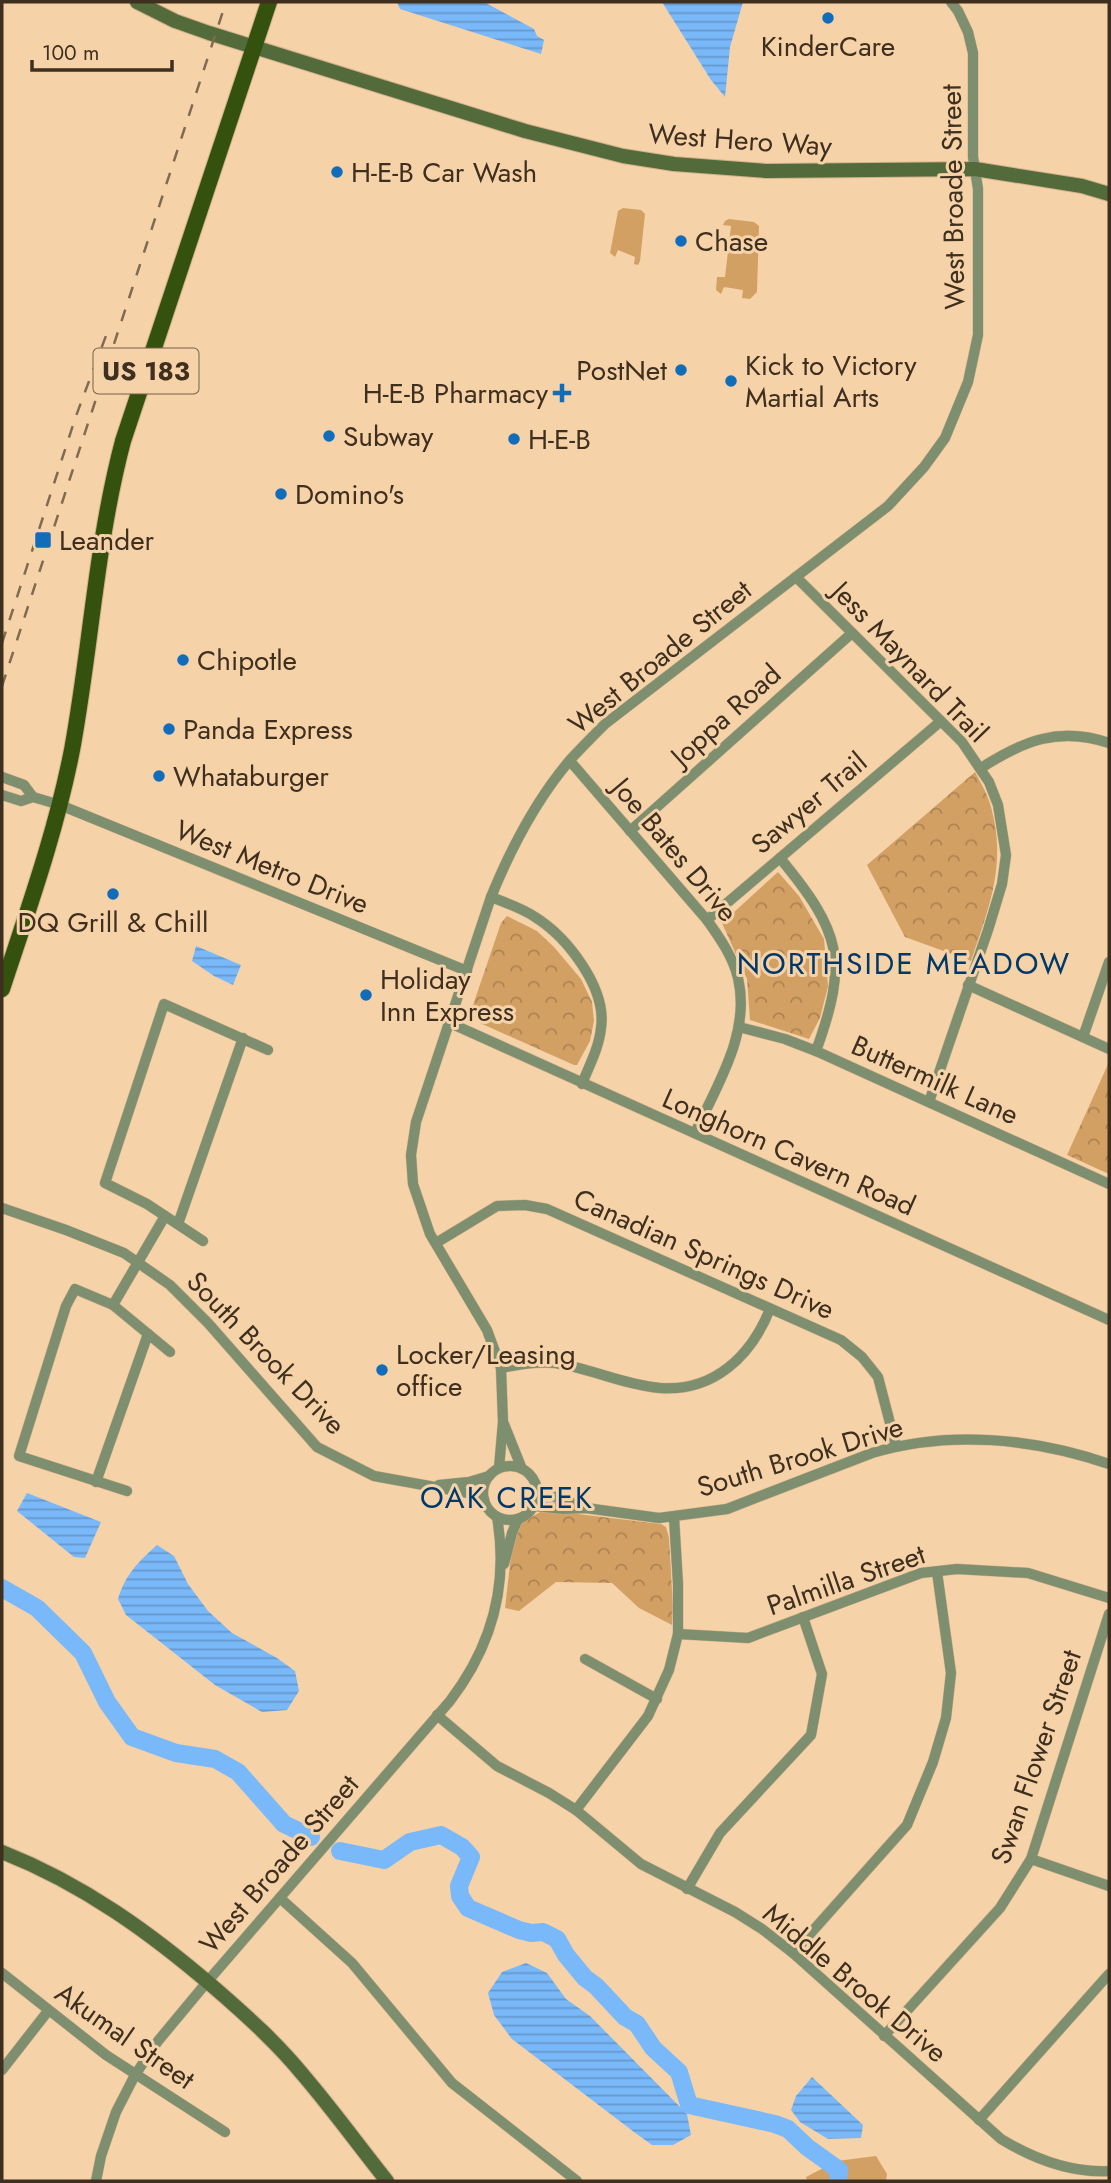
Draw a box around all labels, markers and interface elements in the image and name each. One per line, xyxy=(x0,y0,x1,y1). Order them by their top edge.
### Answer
marker: KinderCare xyxy=(820,10,836,26)
place label: KinderCare xyxy=(761,26,895,67)
scale bar xyxy=(32,28,172,72)
text: 100 m xyxy=(42,38,99,68)
street label: West Broade Street xyxy=(931,84,975,310)
street label: West Hero Way xyxy=(647,113,834,167)
place label: H-E-B Car Wash xyxy=(351,152,537,193)
marker: H-E-B Car Wash xyxy=(329,164,345,180)
place label: Chase xyxy=(695,221,768,262)
marker: Chase xyxy=(673,233,689,249)
place label: Kick to Victory Martial Arts xyxy=(745,345,917,418)
road number: US 183 xyxy=(94,348,198,394)
place label: PostNet xyxy=(576,350,667,391)
marker: PostNet xyxy=(673,362,689,378)
place label: H-E-B Pharmacy xyxy=(363,373,549,414)
marker: Kick to Victory Martial Arts xyxy=(723,373,739,389)
marker: H-E-B Pharmacy xyxy=(554,385,570,401)
place label: Subway xyxy=(343,416,434,457)
place label: H-E-B xyxy=(528,419,591,460)
marker: Subway xyxy=(321,428,337,444)
marker: H-E-B xyxy=(506,431,522,447)
place label: Domino's xyxy=(295,474,404,515)
marker: Domino's xyxy=(273,486,289,502)
place label: Leander xyxy=(59,520,155,561)
marker: Leander xyxy=(33,530,53,550)
street label: Jess Maynard Trail xyxy=(819,569,998,752)
street label: West Broade Street xyxy=(559,570,761,744)
place label: Chipotle xyxy=(197,640,297,681)
marker: Chipotle xyxy=(175,652,191,668)
street label: Joppa Road xyxy=(659,654,790,778)
place label: Panda Express xyxy=(183,709,353,750)
marker: Panda Express xyxy=(161,721,177,737)
street label: Sawyer Trail xyxy=(742,742,876,864)
place label: Whataburger xyxy=(173,756,329,797)
street label: Joe Bates Drive xyxy=(600,766,748,931)
marker: Whataburger xyxy=(151,768,167,784)
street label: West Metro Drive xyxy=(169,810,375,924)
marker: DQ Grill & Chill xyxy=(105,886,121,902)
place label: DQ Grill & Chill xyxy=(18,902,208,943)
district label: NORTHSIDE MEADOW xyxy=(737,942,1071,985)
place label: Holiday Inn Express xyxy=(380,959,514,1032)
marker: Holiday Inn Express xyxy=(358,987,374,1003)
street label: Buttermilk Lane xyxy=(845,1025,1025,1135)
street label: Longhorn Cavern Road xyxy=(656,1078,922,1226)
street label: Canadian Springs Drive xyxy=(567,1178,841,1330)
street label: South Brook Drive xyxy=(177,1262,355,1444)
place label: Locker/Leasing office xyxy=(396,1334,576,1407)
marker: Locker/Leasing office xyxy=(374,1362,390,1378)
street label: South Brook Drive xyxy=(692,1406,908,1508)
district label: OAK CREEK xyxy=(420,1476,594,1519)
street label: Palmilla Street xyxy=(761,1534,931,1626)
street label: Swan Flower Street xyxy=(980,1644,1092,1870)
street label: West Broade Street xyxy=(190,1765,369,1963)
street label: Middle Brook Drive xyxy=(754,1894,956,2072)
street label: Akumal Street xyxy=(47,1973,203,2099)

